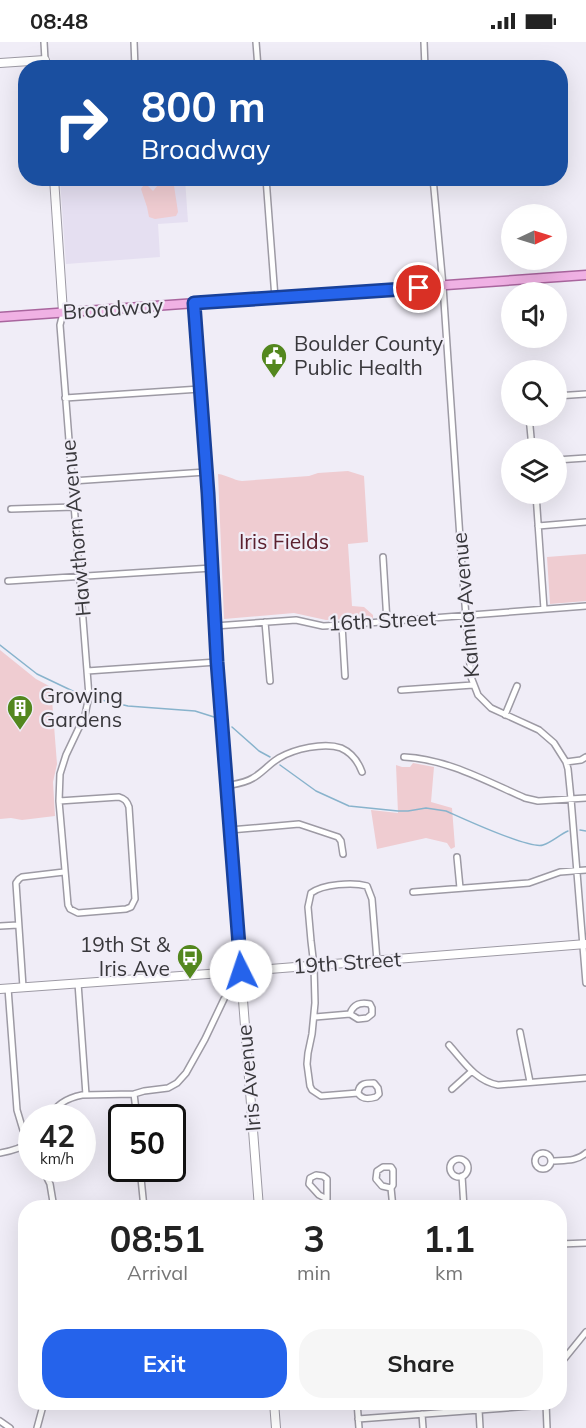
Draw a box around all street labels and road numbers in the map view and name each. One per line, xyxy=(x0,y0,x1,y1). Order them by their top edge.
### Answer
street label: Broadway xyxy=(62,292,164,324)
street label: Hawthorn Avenue xyxy=(54,439,96,617)
street label: Kalmia Avenue xyxy=(446,531,484,679)
street label: 16th Street xyxy=(327,604,437,636)
street label: 19th Street xyxy=(292,945,402,979)
street label: Iris Avenue xyxy=(230,1024,266,1133)

